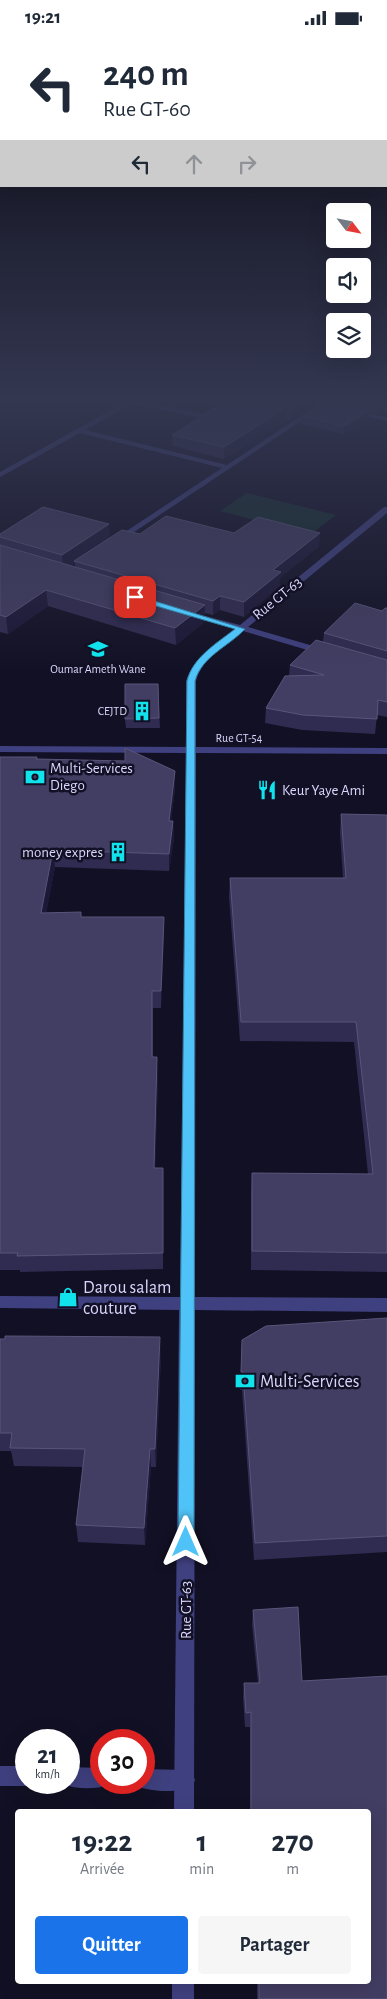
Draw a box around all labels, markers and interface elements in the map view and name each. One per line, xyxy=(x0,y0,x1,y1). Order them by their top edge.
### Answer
text: 19:21 xyxy=(25,8,61,27)
icon: left xyxy=(20,55,85,120)
text: 240 m xyxy=(103,57,189,92)
text: Rue GT-60 xyxy=(103,98,191,120)
icon: left xyxy=(127,150,155,178)
icon: ahead xyxy=(180,150,208,178)
icon: right xyxy=(233,150,261,178)
north arrow xyxy=(326,203,371,247)
map controls xyxy=(326,203,371,358)
button: sound xyxy=(326,258,371,303)
button: layers xyxy=(326,313,371,358)
street label: Rue GT-63 xyxy=(250,574,305,623)
pin xyxy=(114,576,156,618)
icon: arrive xyxy=(121,583,149,611)
school or university icon: Oumar Ameth Wane xyxy=(87,638,109,660)
place label: Oumar Ameth Wane xyxy=(50,663,146,675)
building icon: CEJTD xyxy=(131,700,153,722)
place label: CEJTD xyxy=(98,705,127,717)
street label: Rue GT-54 xyxy=(216,732,263,744)
place label: Multi-Services Diego xyxy=(50,761,133,793)
bank icon: Multi-Services Diego xyxy=(24,766,46,788)
restaurant icon: Keur Yaye Ami xyxy=(256,779,278,801)
place label: Keur Yaye Ami xyxy=(282,783,365,798)
building icon: money expres xyxy=(107,841,129,863)
place label: money expres xyxy=(22,845,103,860)
place label: Darou salam couture xyxy=(83,1279,172,1318)
shop icon: Darou salam couture xyxy=(57,1286,79,1308)
bank icon: Multi-Services xyxy=(234,1370,256,1392)
place label: Multi-Services xyxy=(260,1373,359,1391)
position arrow xyxy=(159,1515,211,1567)
street label: Rue GT-63 xyxy=(179,1581,194,1639)
speed limit sign: 30 xyxy=(90,1729,155,1794)
text: 21 xyxy=(37,1743,58,1768)
text: km/h xyxy=(35,1768,60,1780)
text: 19:22 xyxy=(72,1827,132,1857)
text: 1 xyxy=(196,1827,207,1857)
text: 270 xyxy=(271,1827,314,1857)
text: Arrivée xyxy=(80,1861,124,1877)
text: min xyxy=(189,1861,214,1877)
text: m xyxy=(286,1861,299,1877)
button: Quitter xyxy=(35,1916,188,1974)
button: Partager xyxy=(198,1916,351,1974)

